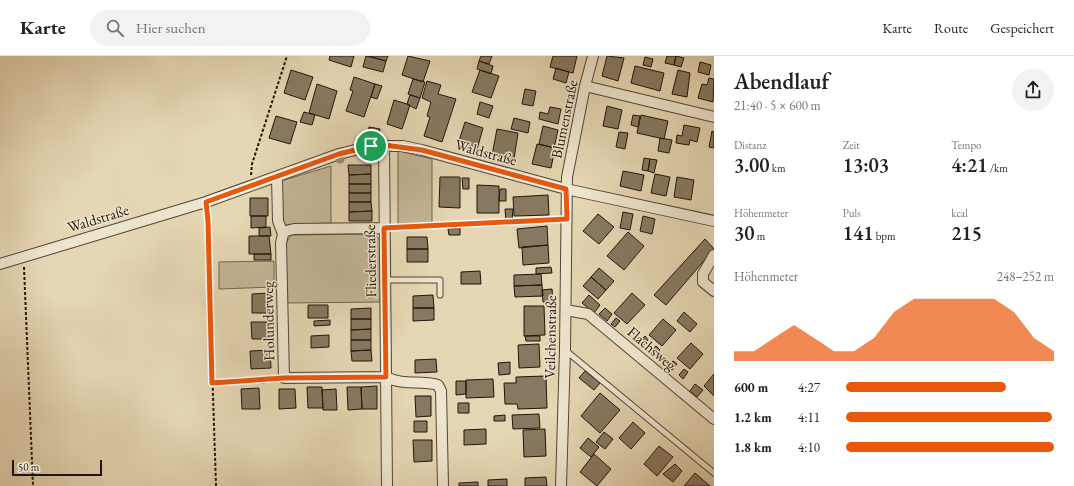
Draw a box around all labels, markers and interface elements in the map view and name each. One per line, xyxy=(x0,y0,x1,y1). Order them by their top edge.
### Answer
search box xyxy=(90,10,370,46)
text: Karte xyxy=(20,15,66,40)
icon: search xyxy=(104,17,126,39)
text: Hier suchen xyxy=(136,18,206,37)
text: Karte xyxy=(882,19,912,37)
text: Route xyxy=(934,19,968,37)
text: Gespeichert xyxy=(990,19,1054,37)
text: Abendlauf xyxy=(734,67,829,96)
button: share xyxy=(1012,69,1054,111)
street label: Blumenstraße xyxy=(546,78,582,160)
text: 21:40 · 5 × 600 m xyxy=(734,97,821,114)
pin xyxy=(354,129,388,163)
icon: arrive xyxy=(360,135,382,157)
street label: Waldstraße xyxy=(453,135,519,169)
text: Distanz xyxy=(734,138,766,152)
text: Zeit xyxy=(843,138,860,152)
text: Tempo xyxy=(951,138,982,152)
text: 3.00 xyxy=(734,152,770,178)
text: 13:03 xyxy=(843,152,889,178)
text: 4:21 xyxy=(951,152,988,178)
text: km xyxy=(770,161,786,175)
text: /km xyxy=(988,161,1008,175)
street label: Waldstraße xyxy=(65,200,131,236)
text: Höhenmeter xyxy=(734,206,788,220)
text: Puls xyxy=(843,206,861,220)
text: kcal xyxy=(951,206,968,220)
text: 30 xyxy=(734,220,755,246)
text: 141 xyxy=(843,220,873,246)
text: 215 xyxy=(951,220,982,246)
street label: Fliederstraße xyxy=(360,224,380,298)
text: m xyxy=(755,229,765,243)
text: bpm xyxy=(873,229,896,243)
text: Höhenmeter xyxy=(734,268,798,285)
text: 248–252 m xyxy=(997,268,1054,285)
street label: Holunderweg xyxy=(258,281,278,361)
street label: Veilchenstraße xyxy=(540,295,560,379)
street label: Flachsweg xyxy=(624,322,681,374)
text: 600 m xyxy=(734,379,768,396)
text: 4:27 xyxy=(798,379,820,396)
text: 1.2 km xyxy=(734,409,772,426)
text: 4:11 xyxy=(798,409,820,426)
text: 1.8 km xyxy=(734,439,772,456)
text: 4:10 xyxy=(798,439,820,456)
scale bar xyxy=(12,458,102,477)
text: 50 m xyxy=(18,460,39,474)

